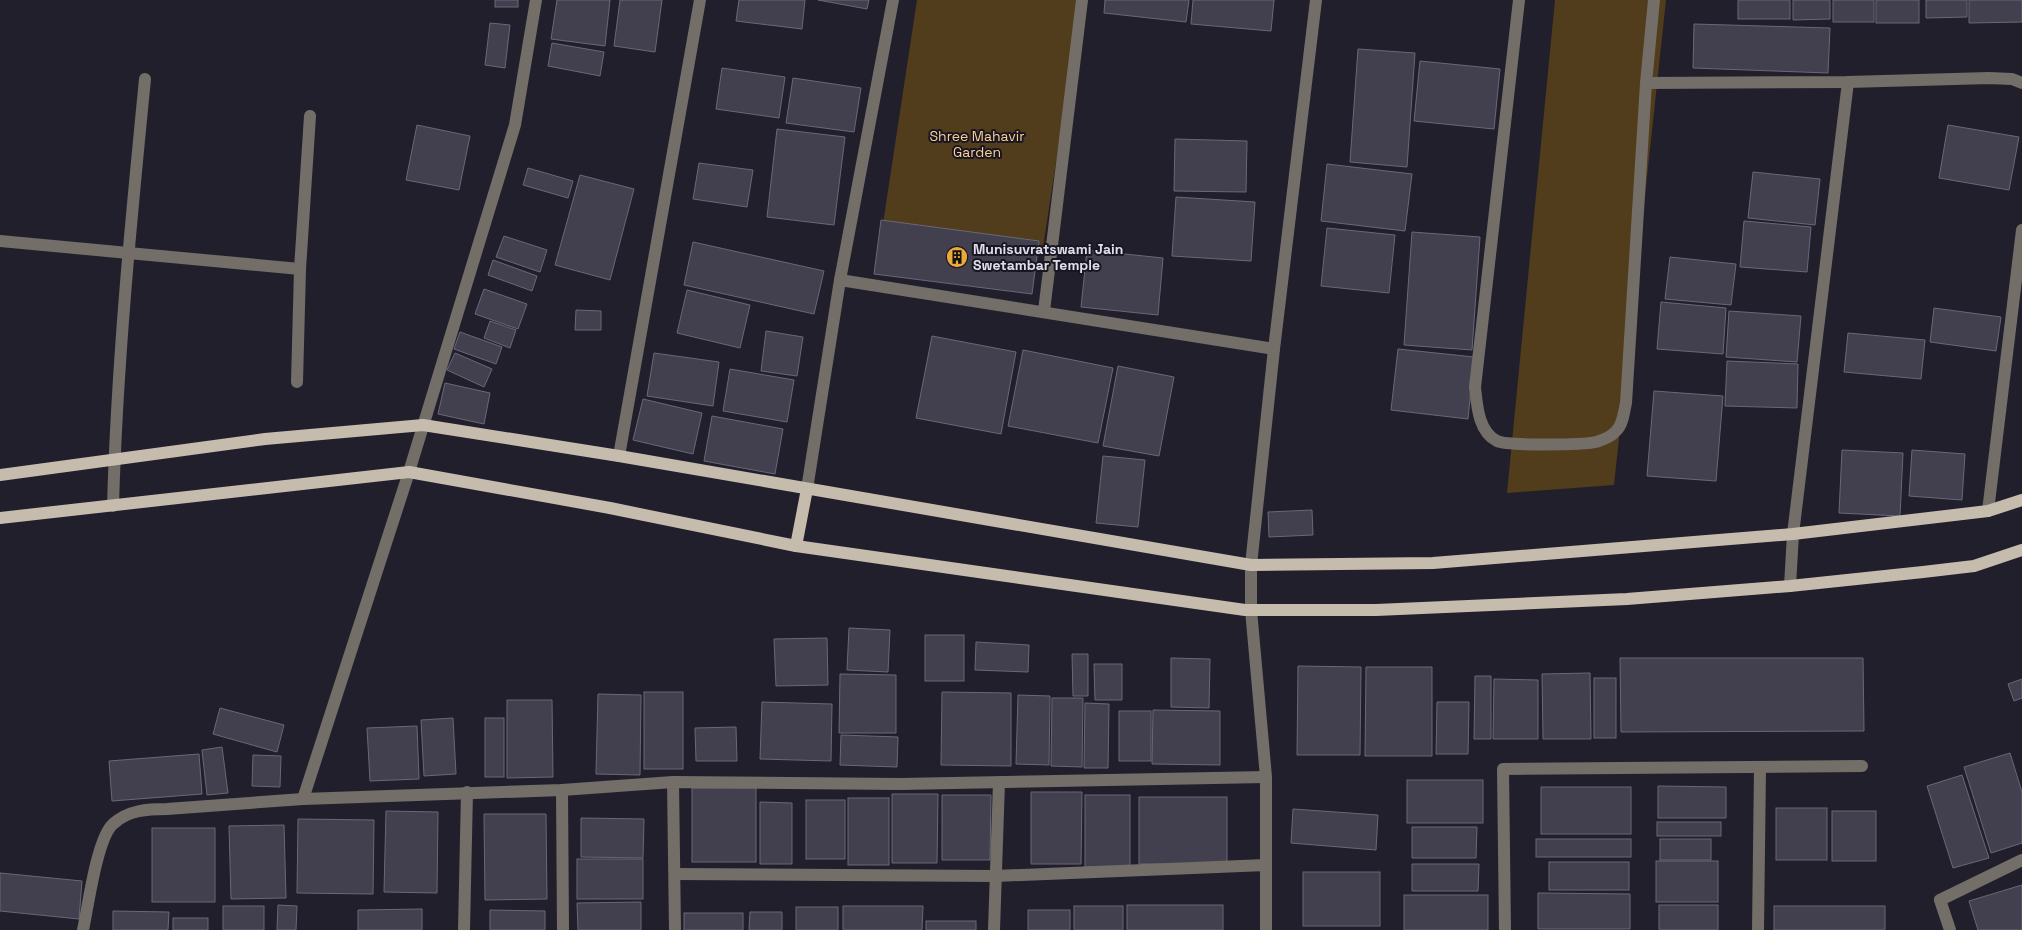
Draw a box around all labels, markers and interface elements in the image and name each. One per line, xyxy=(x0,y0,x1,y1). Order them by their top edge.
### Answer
park label: Shree Mahavir Garden xyxy=(929,127,1025,161)
place label: Munisuvratswami Jain Swetambar Temple xyxy=(973,240,1123,274)
building icon: Munisuvratswami Jain Swetambar Temple xyxy=(945,245,969,269)

